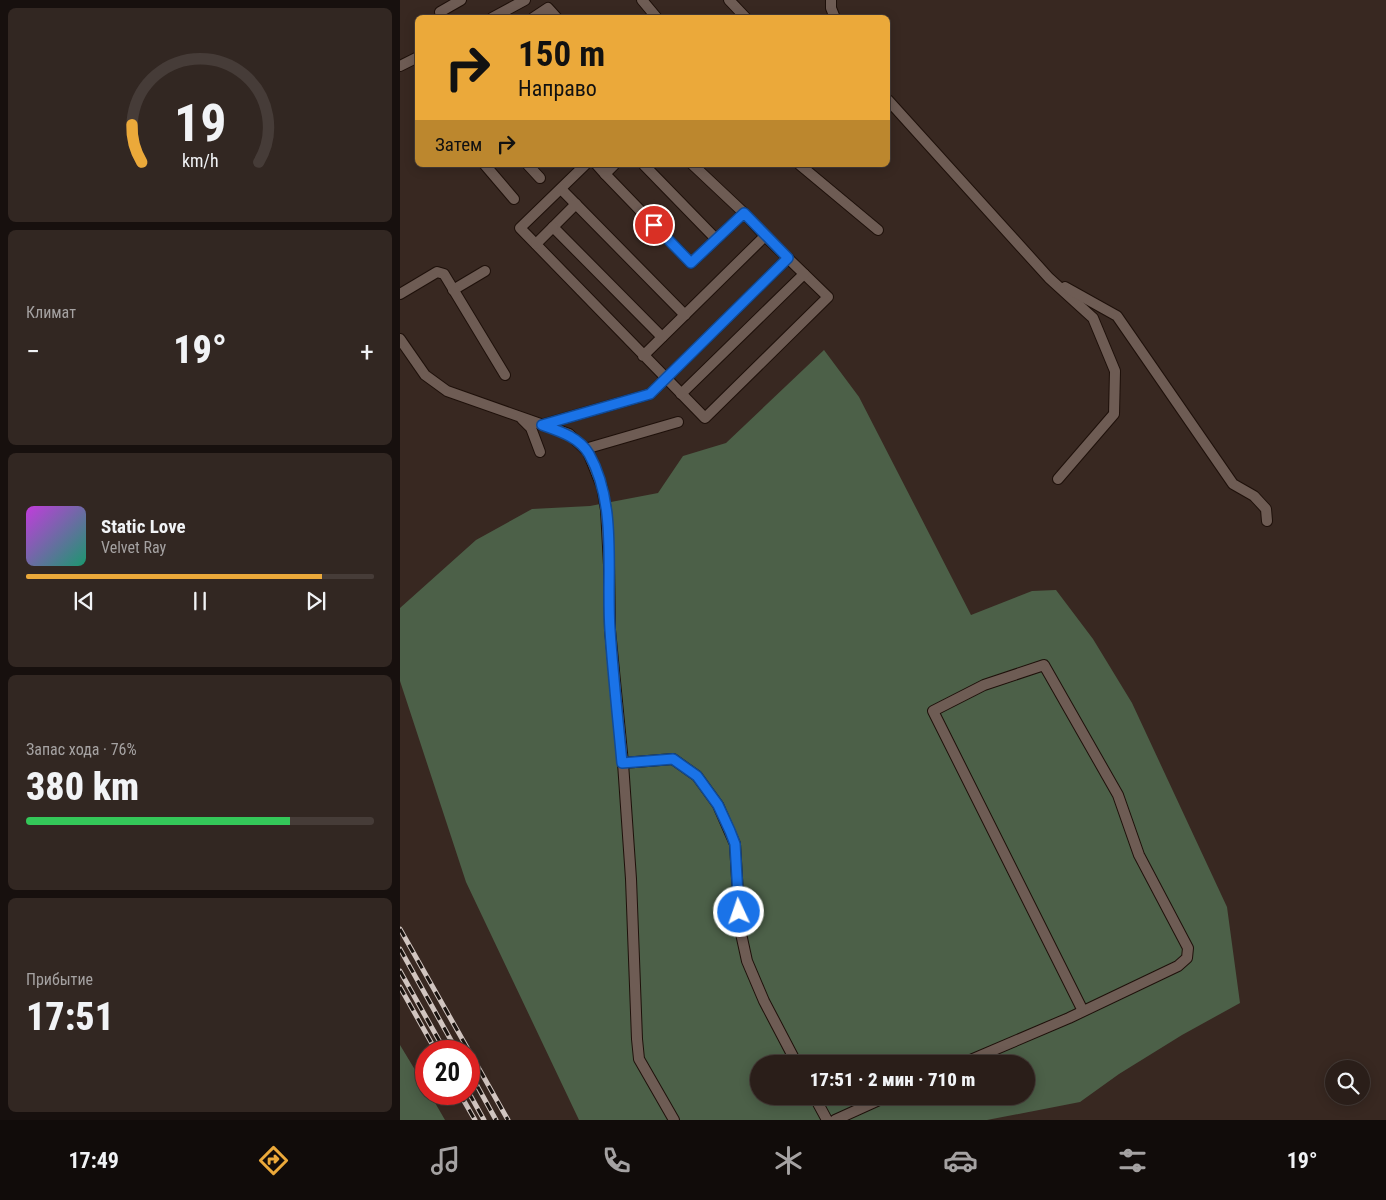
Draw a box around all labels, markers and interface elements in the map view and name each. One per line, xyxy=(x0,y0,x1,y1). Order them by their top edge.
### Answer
text: 150 m xyxy=(518,34,605,75)
icon: right xyxy=(435,35,500,100)
text: Направо xyxy=(518,76,597,101)
text: 19 xyxy=(174,93,226,154)
icon: right xyxy=(492,130,520,158)
text: Затем xyxy=(435,133,482,156)
text: km/h xyxy=(182,150,218,171)
pin xyxy=(633,204,675,246)
icon: arrive xyxy=(640,211,668,239)
text: Климат xyxy=(26,303,76,322)
text: 19° xyxy=(173,328,227,372)
text: − xyxy=(26,335,40,368)
text: + xyxy=(360,335,374,368)
text: Static Love xyxy=(101,515,186,538)
text: Velvet Ray xyxy=(101,538,166,557)
icon: previous xyxy=(70,587,98,615)
icon: pause xyxy=(186,587,214,615)
icon: next xyxy=(302,587,330,615)
text: Запас хода · 76% xyxy=(26,740,137,759)
text: 380 km xyxy=(26,765,139,809)
position arrow xyxy=(712,885,764,937)
text: Прибытие xyxy=(26,970,93,989)
text: 17:51 xyxy=(26,995,114,1039)
speed limit sign: 20 xyxy=(415,1040,480,1105)
map controls xyxy=(1325,1060,1370,1105)
button: search xyxy=(1325,1060,1370,1105)
text: 17:51 · 2 мин · 710 m xyxy=(810,1068,975,1091)
icon: directions xyxy=(256,1143,291,1178)
icon: music xyxy=(428,1143,463,1178)
icon: phone xyxy=(599,1143,634,1178)
icon: climate xyxy=(771,1143,806,1178)
icon: car xyxy=(943,1143,978,1178)
icon: filters xyxy=(1115,1143,1150,1178)
text: 17:49 xyxy=(68,1148,119,1173)
text: 19° xyxy=(1287,1148,1318,1173)

